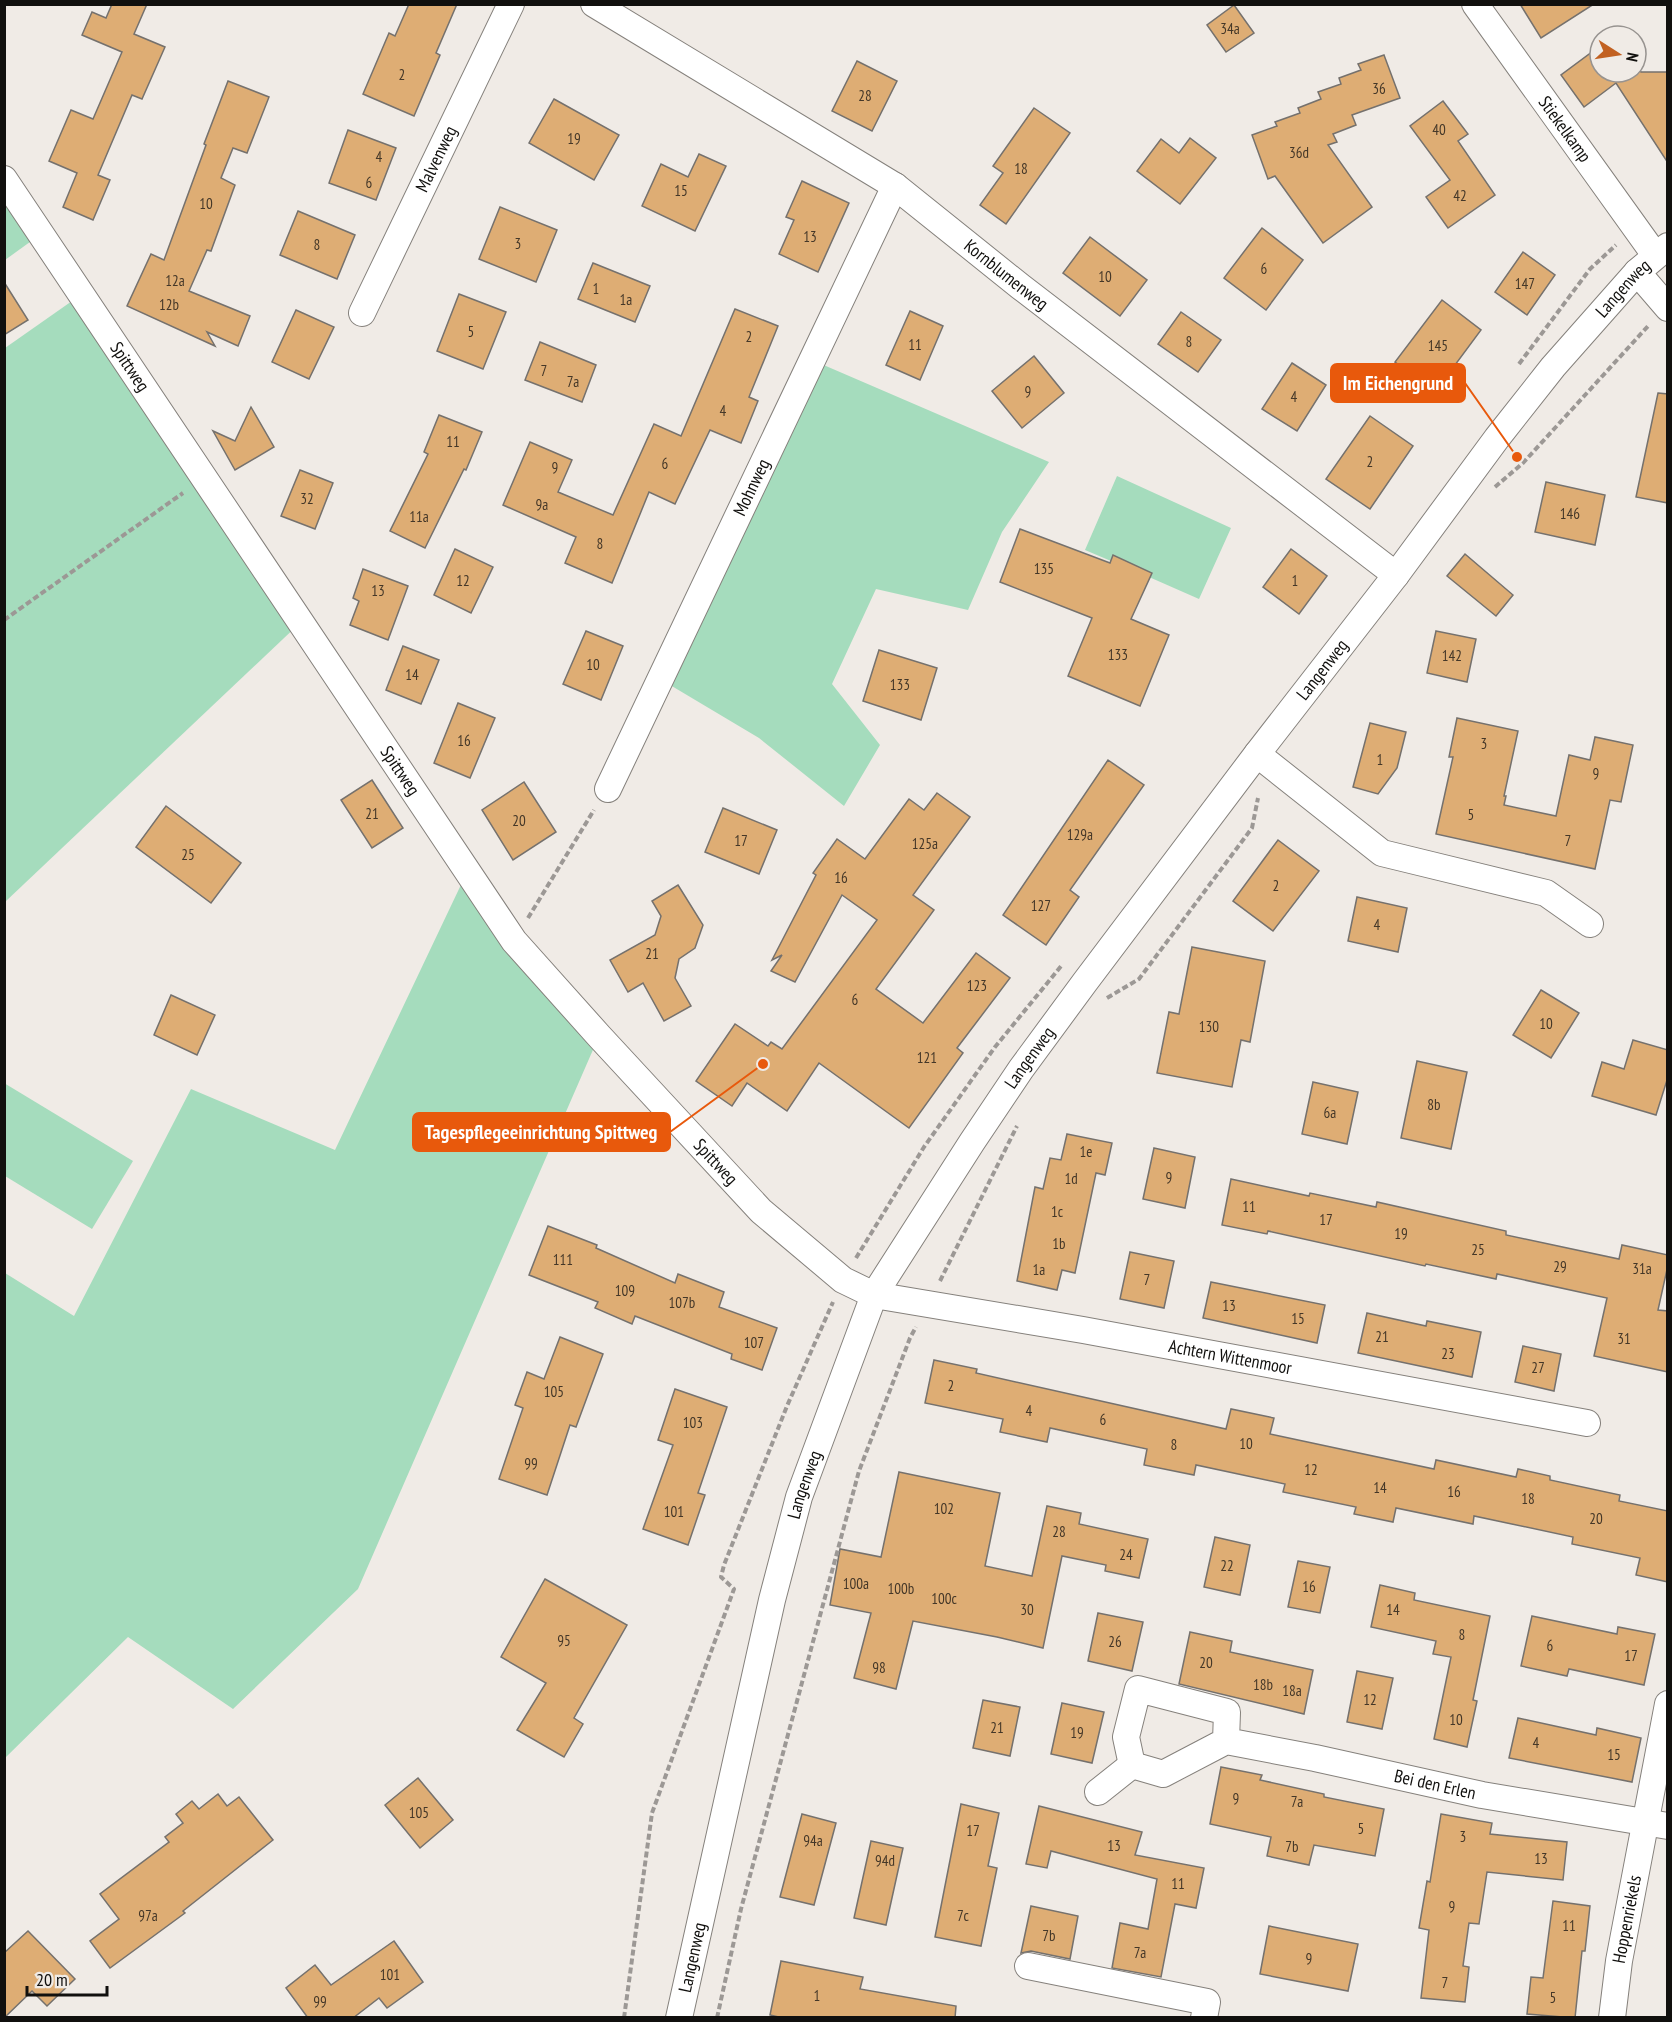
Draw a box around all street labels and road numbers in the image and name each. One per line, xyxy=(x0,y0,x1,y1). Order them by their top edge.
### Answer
street label: Stiekelkamp xyxy=(1534,91,1597,167)
street label: Malvenweg xyxy=(410,122,462,196)
street label: Kornblumenweg xyxy=(960,234,1053,315)
street label: Langenweg xyxy=(1590,254,1655,322)
street label: Spittweg xyxy=(105,337,155,396)
street label: Mohnweg xyxy=(728,455,774,520)
street label: Langenweg xyxy=(1291,634,1353,705)
street label: Spittweg xyxy=(376,741,425,800)
street label: Langenweg xyxy=(999,1022,1059,1093)
street label: Spittweg xyxy=(689,1134,743,1190)
street label: Achtern Wittenmoor xyxy=(1167,1334,1294,1379)
street label: Langenweg xyxy=(782,1447,826,1521)
street label: Bei den Erlen xyxy=(1392,1764,1478,1804)
street label: Hoppenriekels xyxy=(1607,1873,1646,1965)
street label: Langenweg xyxy=(673,1920,711,1995)

